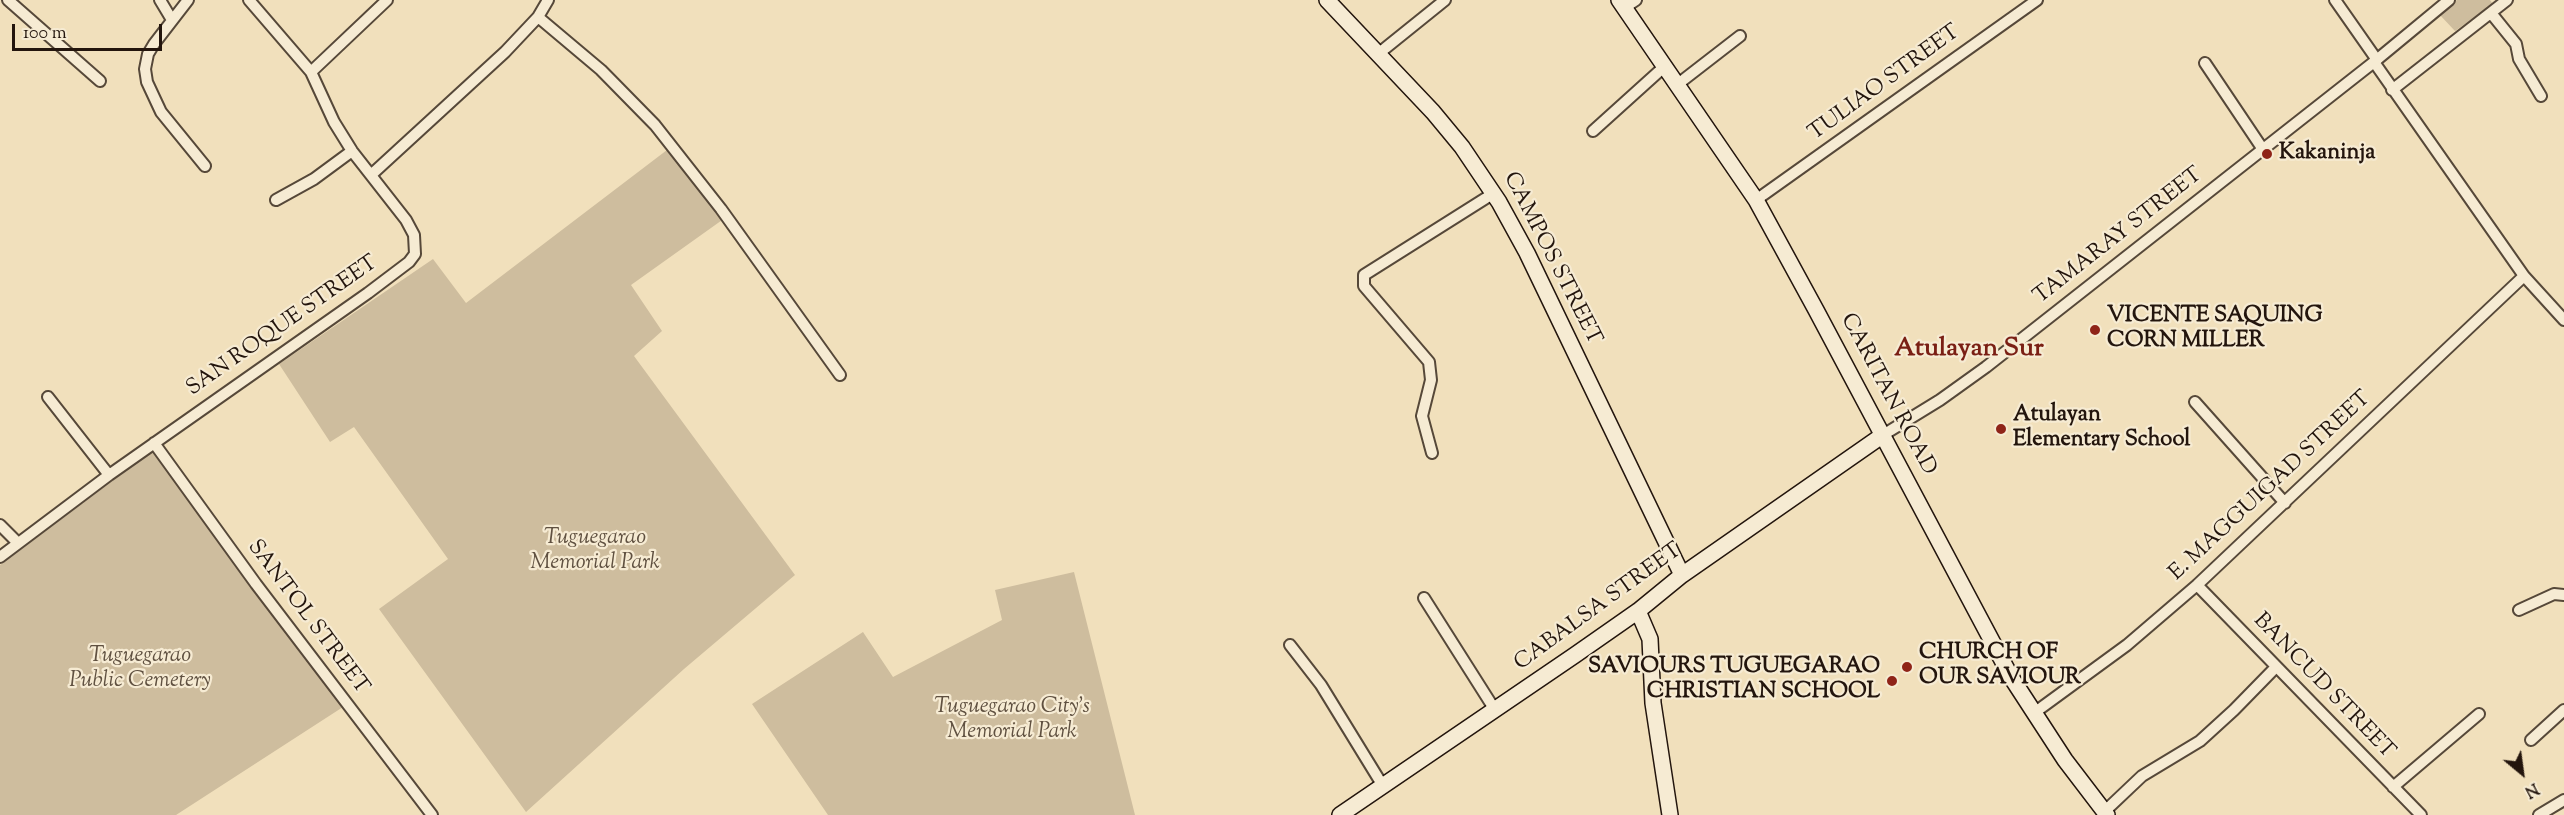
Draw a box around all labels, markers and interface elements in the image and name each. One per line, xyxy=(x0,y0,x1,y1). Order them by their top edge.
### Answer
scale bar xyxy=(15,12,165,50)
street label: TULIAO STREET xyxy=(1804,20,1966,148)
text: 100 m xyxy=(23,21,67,47)
place label: Kakaninja xyxy=(2279,141,2375,167)
marker: Kakaninja xyxy=(2260,147,2274,161)
street label: TAMARAY STREET xyxy=(2029,163,2209,311)
street label: CAMPOS STREET xyxy=(1496,168,1606,350)
street label: SAN ROQUE STREET xyxy=(182,251,384,403)
place label: VICENTE SAQUING CORN MILLER xyxy=(2107,304,2322,356)
street label: CARITAN ROAD xyxy=(1833,310,1941,480)
marker: VICENTE SAQUING CORN MILLER xyxy=(2088,323,2102,337)
district label: Atulayan Sur xyxy=(1894,335,2044,367)
street label: E. MAGGUIGAD STREET xyxy=(2165,387,2377,587)
place label: Atulayan Elementary School xyxy=(2013,403,2190,454)
marker: Atulayan Elementary School xyxy=(1994,422,2008,436)
park label: Tuguegarao Memorial Park xyxy=(530,526,660,578)
street label: SANTOL STREET xyxy=(240,536,374,700)
street label: CABALSA STREET xyxy=(1510,538,1688,678)
street label: BANCUD STREET xyxy=(2247,608,2399,766)
place label: CHURCH OF OUR SAVIOUR xyxy=(1919,641,2081,692)
park label: Tuguegarao Public Cemetery xyxy=(69,644,211,696)
place label: SAVIOURS TUGUEGARAO CHRISTIAN SCHOOL xyxy=(1588,655,1880,706)
marker: CHURCH OF OUR SAVIOUR xyxy=(1900,660,1914,674)
marker: SAVIOURS TUGUEGARAO CHRISTIAN SCHOOL xyxy=(1885,674,1899,688)
park label: Tuguegarao City's Memorial Park xyxy=(934,695,1090,746)
north arrow xyxy=(2492,743,2552,803)
text: N xyxy=(2520,776,2542,802)

